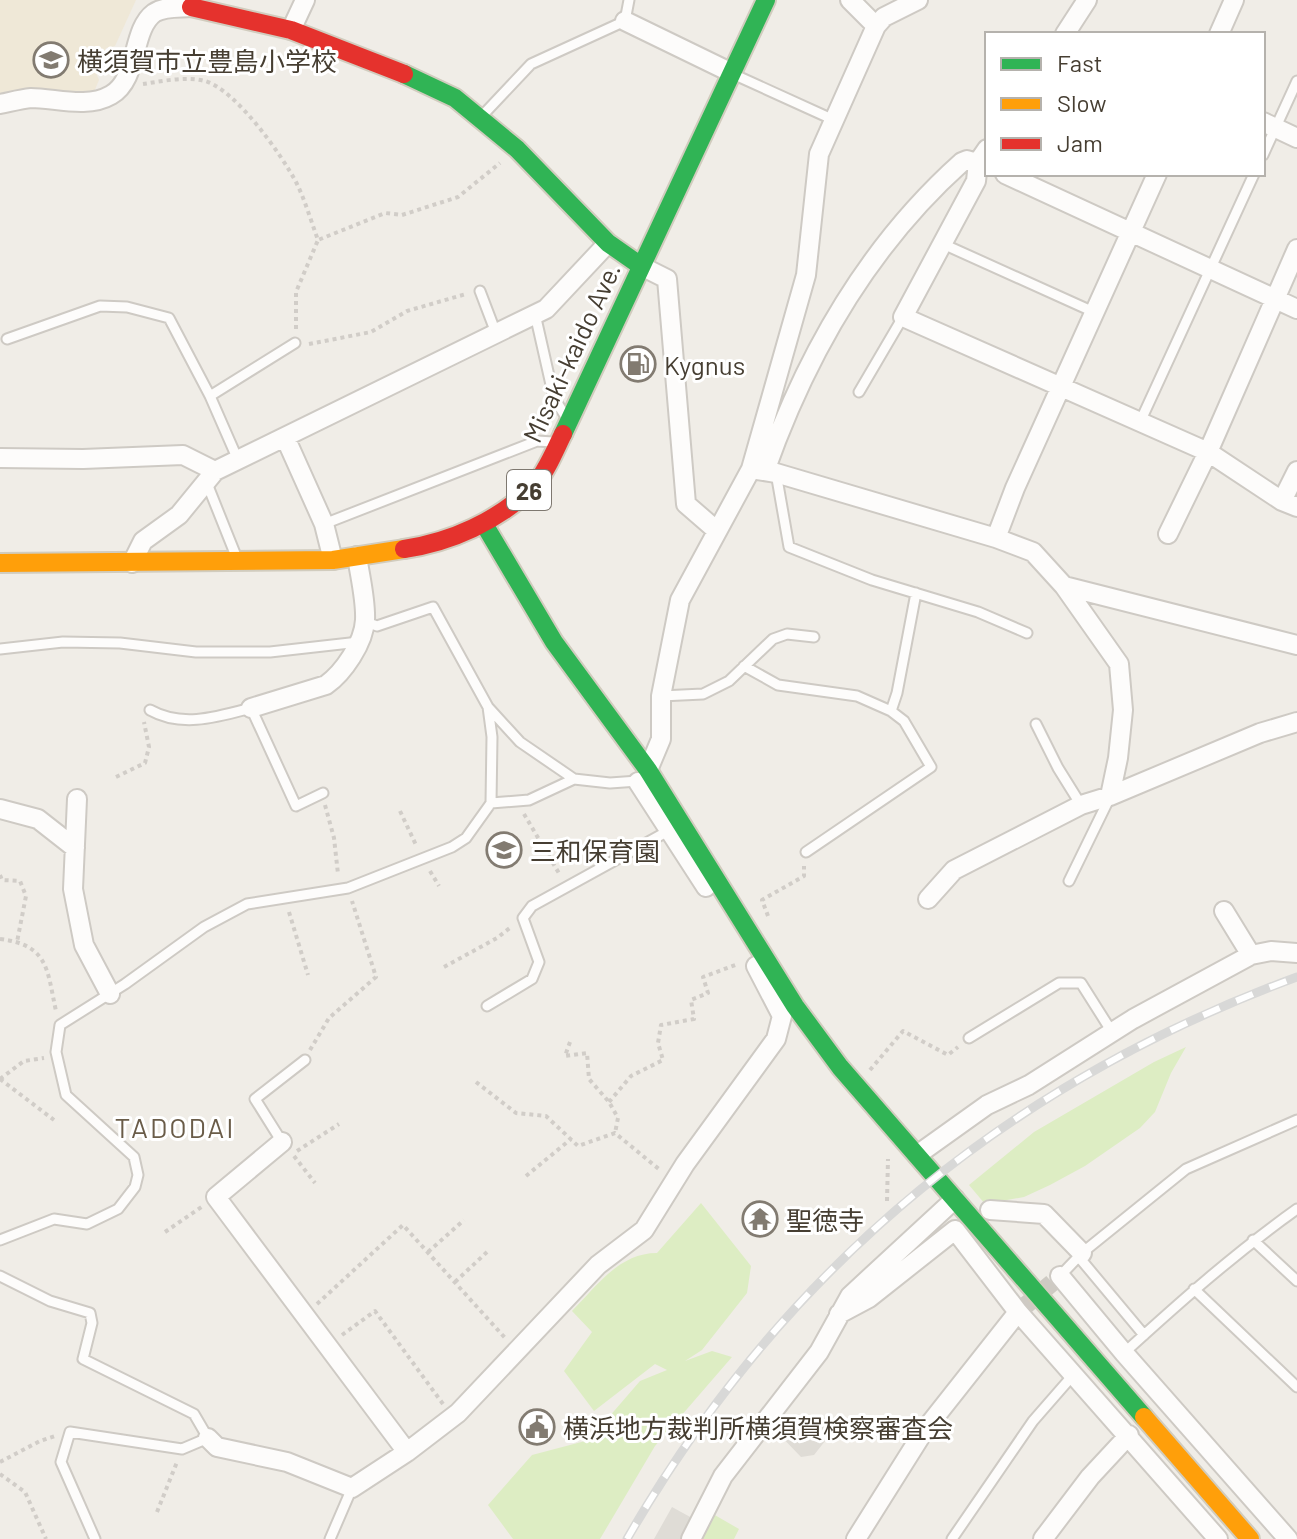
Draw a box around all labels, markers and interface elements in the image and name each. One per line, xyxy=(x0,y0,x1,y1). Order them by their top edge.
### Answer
legend xyxy=(985,32,1265,176)
school or university icon: 横須賀市立豊島小学校 xyxy=(32,41,70,79)
place label: 横須賀市立豊島小学校 xyxy=(77,45,337,76)
text: Fast xyxy=(1057,48,1102,77)
text: Slow xyxy=(1057,88,1106,117)
text: Jam xyxy=(1057,128,1103,157)
street label: Misaki-kaido Ave. xyxy=(516,257,626,447)
fuel station icon: Kygnus xyxy=(619,345,657,383)
place label: Kygnus xyxy=(664,349,745,380)
road number: 26 xyxy=(507,470,551,510)
school or university icon: 三和保育園 xyxy=(485,831,523,869)
place label: 三和保育園 xyxy=(530,835,660,866)
district label: TADODAI xyxy=(115,1110,235,1144)
temple icon: 聖徳寺 xyxy=(741,1200,779,1238)
place label: 聖徳寺 xyxy=(786,1204,864,1235)
public building icon: 横浜地方裁判所横須賀検察審査会 xyxy=(518,1408,556,1446)
place label: 横浜地方裁判所横須賀検察審査会 xyxy=(563,1412,953,1443)

